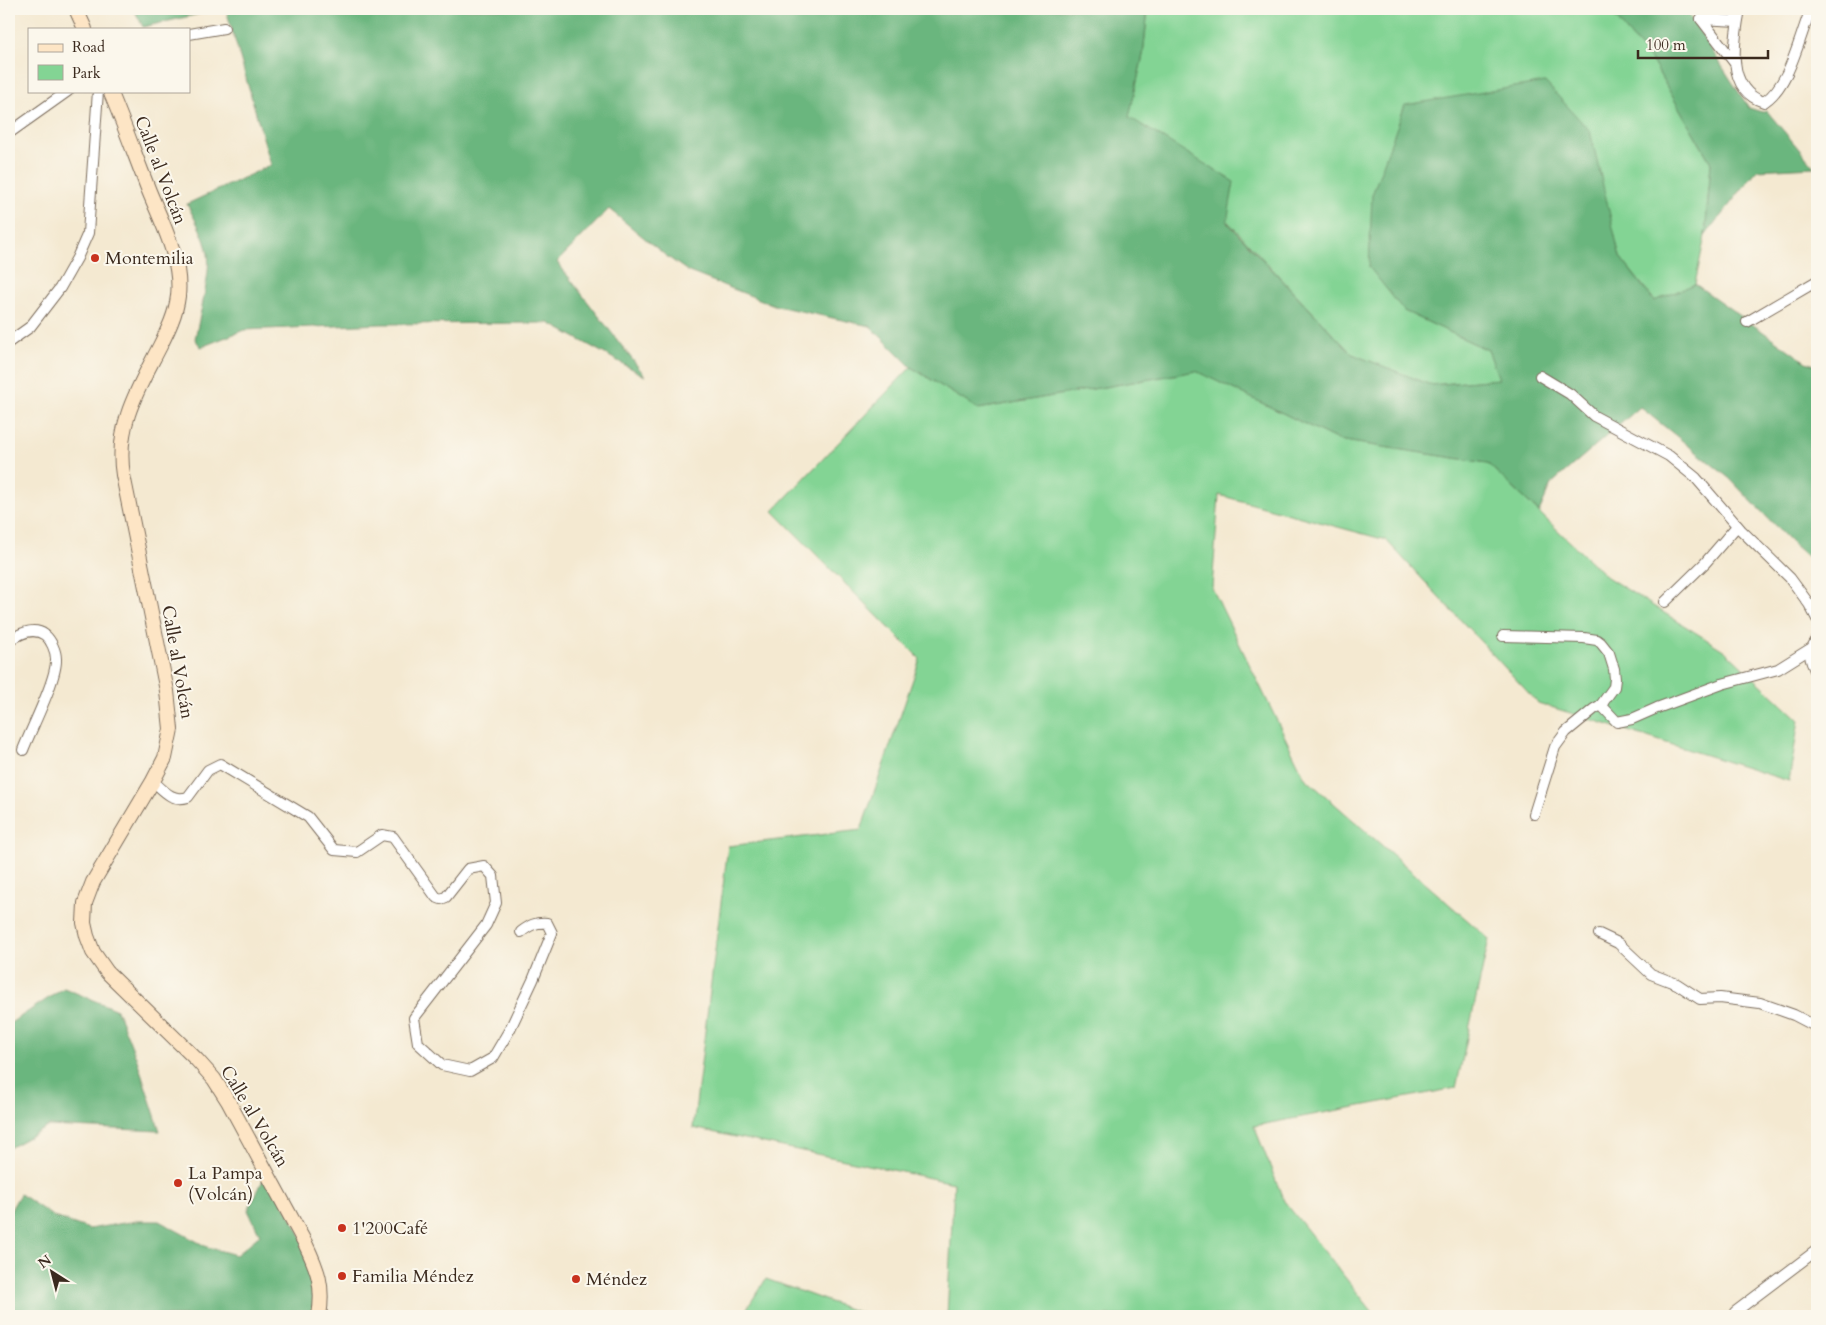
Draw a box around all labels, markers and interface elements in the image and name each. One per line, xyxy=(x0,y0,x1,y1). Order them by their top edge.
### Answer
legend xyxy=(28,28,190,92)
scale bar xyxy=(1638,28,1768,60)
text: 100 m xyxy=(1646,35,1686,55)
text: Road xyxy=(72,37,105,57)
text: Park xyxy=(72,63,101,83)
street label: Calle al Volcán xyxy=(128,112,193,229)
place label: Montemilia xyxy=(105,246,194,271)
marker: Montemilia xyxy=(89,252,101,264)
street label: Calle al Volcán xyxy=(155,603,200,721)
street label: Calle al Volcán xyxy=(214,1061,295,1172)
place label: La Pampa (Volcán) xyxy=(188,1161,263,1207)
marker: La Pampa (Volcán) xyxy=(172,1177,184,1189)
place label: 1'200Café xyxy=(352,1216,428,1241)
marker: 1'200Café xyxy=(336,1222,348,1234)
north arrow xyxy=(28,1248,78,1298)
text: N xyxy=(34,1251,55,1273)
place label: Familia Méndez xyxy=(352,1264,474,1289)
place label: Méndez xyxy=(586,1267,647,1292)
marker: Familia Méndez xyxy=(336,1270,348,1282)
marker: Méndez xyxy=(570,1273,582,1285)

